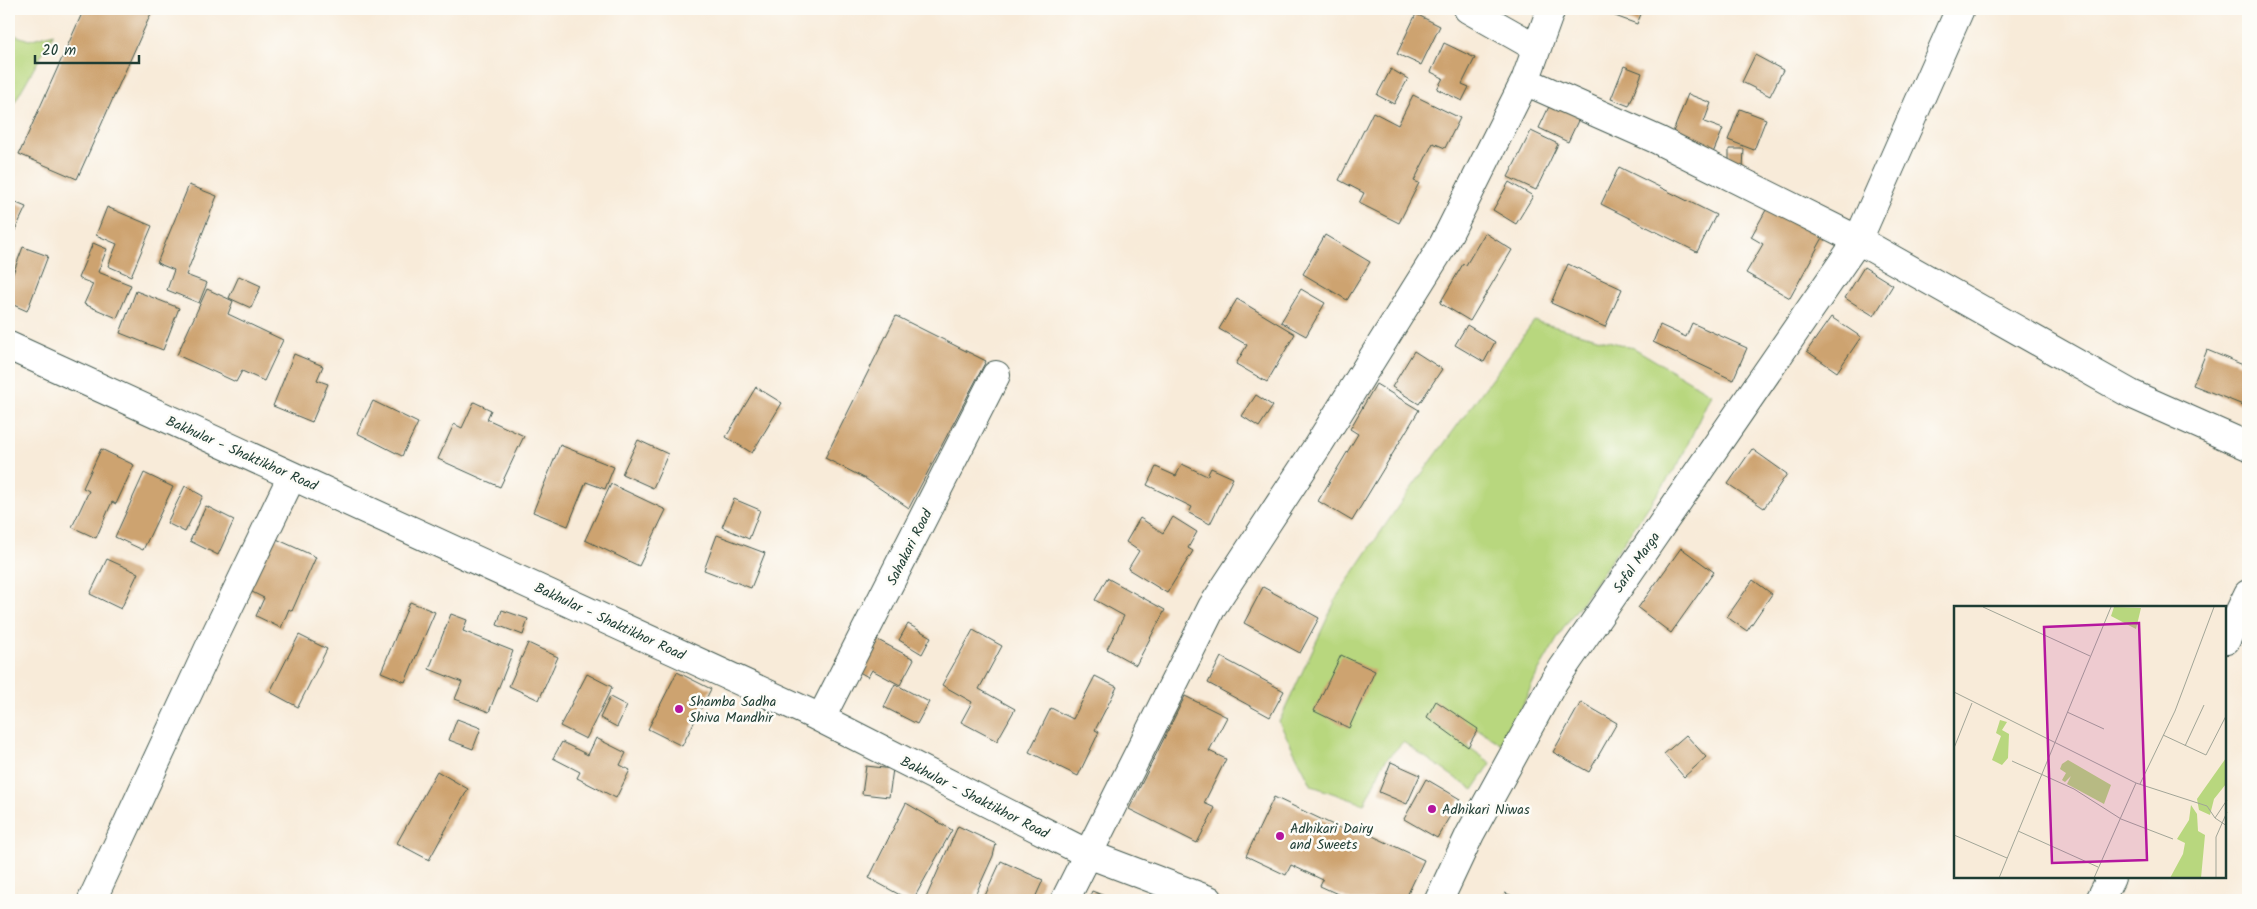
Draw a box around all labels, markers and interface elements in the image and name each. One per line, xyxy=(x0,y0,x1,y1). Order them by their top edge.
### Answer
scale bar xyxy=(35,32,139,64)
text: 20 m xyxy=(42,39,76,63)
street label: Bakhular - Shaktikhor Road xyxy=(162,410,322,498)
street label: Sahakari Road xyxy=(881,505,939,589)
street label: Safal Marga xyxy=(1608,527,1666,598)
street label: Bakhular - Shaktikhor Road xyxy=(531,577,690,667)
inset map xyxy=(1954,606,2227,879)
place label: Shamba Sadha Shiva Mandhir xyxy=(689,691,776,729)
marker: Shamba Sadha Shiva Mandhir xyxy=(673,703,685,715)
street label: Bakhular - Shaktikhor Road xyxy=(896,751,1054,845)
place label: Adhikari Niwas xyxy=(1442,799,1530,821)
marker: Adhikari Niwas xyxy=(1426,803,1438,815)
place label: Adhikari Dairy and Sweets xyxy=(1290,818,1374,856)
marker: Adhikari Dairy and Sweets xyxy=(1274,830,1286,842)

